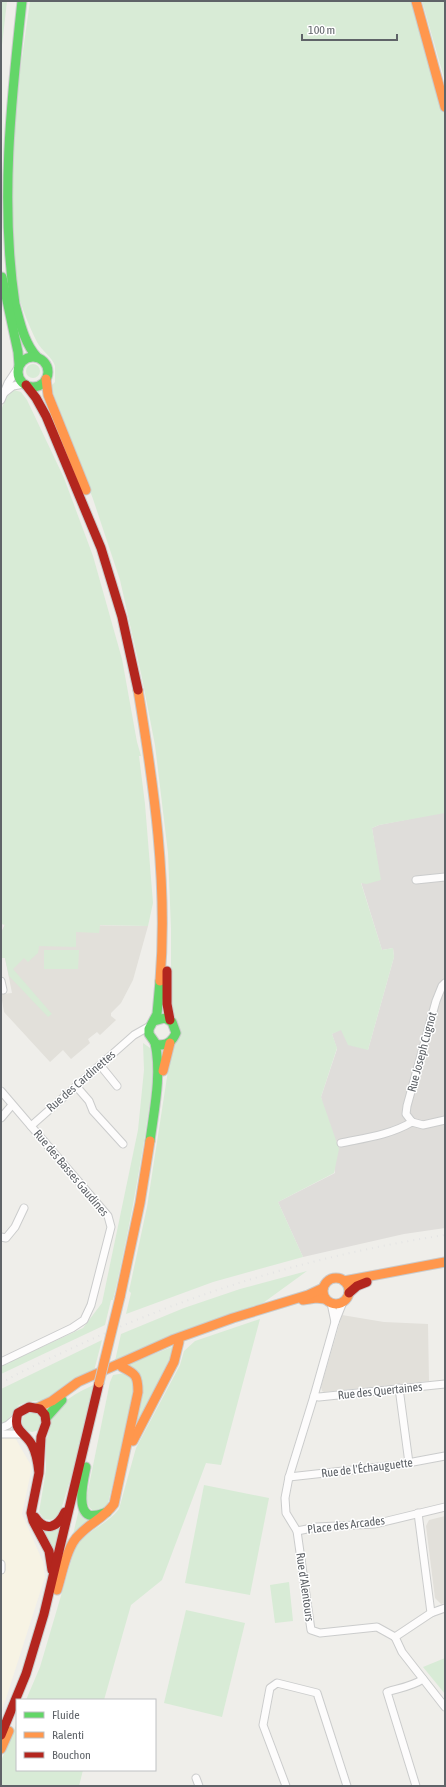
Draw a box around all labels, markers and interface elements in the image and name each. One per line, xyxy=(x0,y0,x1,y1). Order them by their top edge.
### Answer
scale bar xyxy=(302,16,397,42)
text: 100 m xyxy=(308,23,335,37)
street label: Rue Joseph Cugnot xyxy=(405,1010,440,1094)
street label: Rue des Cardinettes xyxy=(44,1047,118,1115)
street label: Rue des Basses Gaudines xyxy=(31,1127,111,1219)
street label: Rue des Quertaines xyxy=(337,1380,423,1402)
street label: Rue de l'Échauguette xyxy=(320,1455,414,1481)
street label: Place des Arcades xyxy=(306,1513,386,1537)
street label: Rue d'Alentours xyxy=(293,1552,317,1622)
legend xyxy=(16,1699,156,1771)
text: Fluide xyxy=(52,1708,80,1722)
text: Ralenti xyxy=(52,1728,84,1742)
text: Bouchon xyxy=(52,1748,91,1762)

